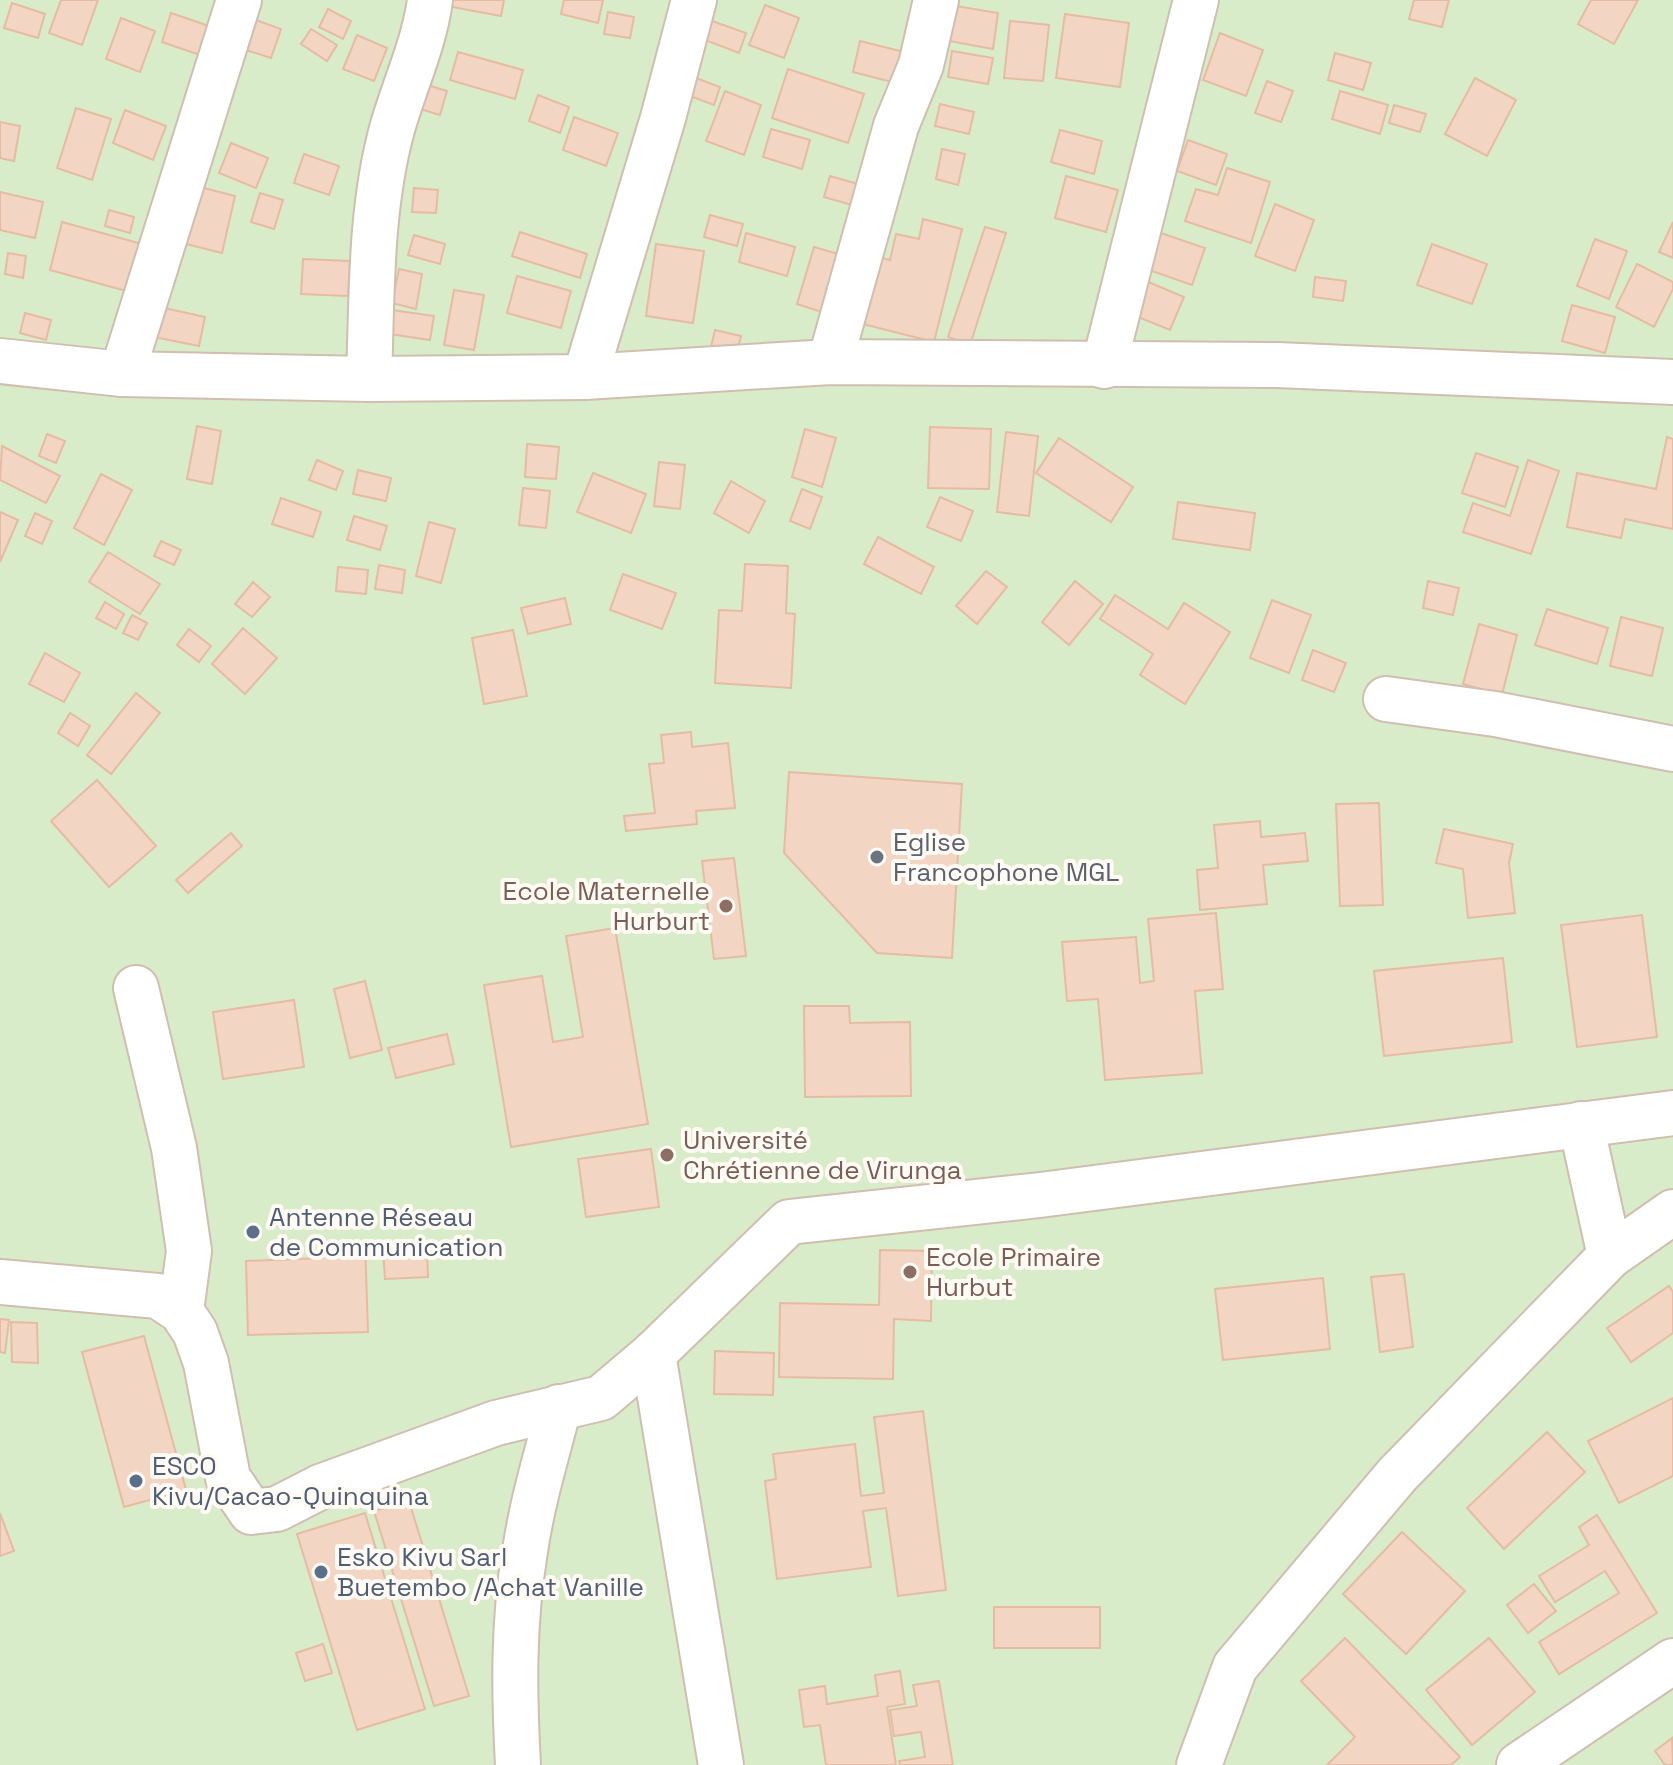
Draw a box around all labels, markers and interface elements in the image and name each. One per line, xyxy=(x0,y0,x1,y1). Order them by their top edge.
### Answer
place label: Eglise Francophone MGL xyxy=(893,825,1120,889)
marker: Eglise Francophone MGL xyxy=(868,848,886,866)
place label: Ecole Maternelle Hurburt xyxy=(503,874,710,938)
marker: Ecole Maternelle Hurburt xyxy=(717,897,735,915)
place label: Université Chrétienne de Virunga xyxy=(683,1123,962,1187)
marker: Université Chrétienne de Virunga xyxy=(658,1146,676,1164)
place label: Antenne Réseau de Communication xyxy=(269,1200,503,1264)
marker: Antenne Réseau de Communication xyxy=(244,1223,262,1241)
place label: Ecole Primaire Hurbut xyxy=(926,1240,1101,1304)
marker: Ecole Primaire Hurbut xyxy=(901,1263,919,1281)
place label: ESCO Kivu/Cacao-Quinquina xyxy=(152,1449,429,1513)
marker: ESCO Kivu/Cacao-Quinquina xyxy=(127,1472,145,1490)
place label: Esko Kivu Sarl Buetembo /Achat Vanille xyxy=(337,1540,644,1604)
marker: Esko Kivu Sarl Buetembo /Achat Vanille xyxy=(312,1563,330,1581)

